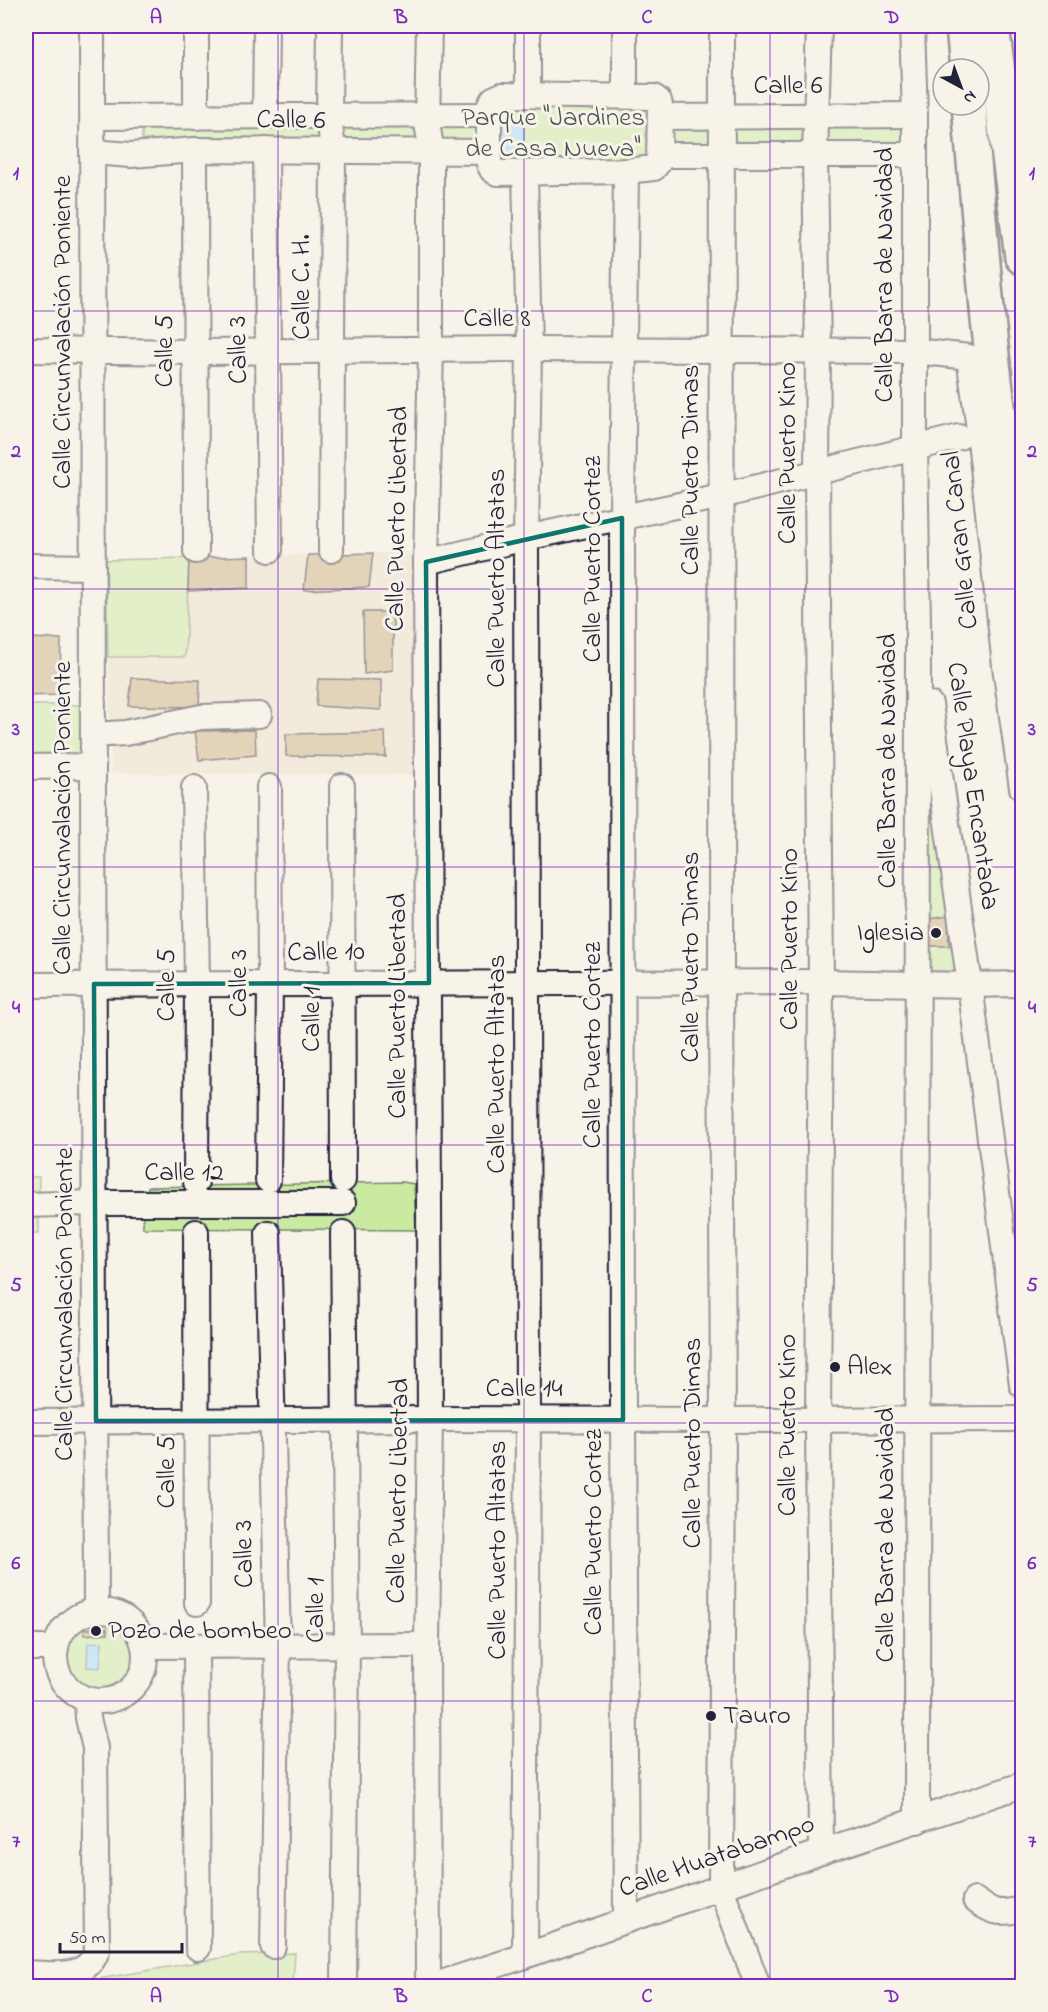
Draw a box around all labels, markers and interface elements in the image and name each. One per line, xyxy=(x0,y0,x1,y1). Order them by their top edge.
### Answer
text: A xyxy=(150,4,162,33)
text: B xyxy=(393,4,408,33)
text: C xyxy=(642,4,653,33)
text: D xyxy=(884,4,899,33)
north arrow xyxy=(931,57,991,117)
street label: Calle 6 xyxy=(753,67,823,106)
text: N xyxy=(957,84,981,110)
park label: Parque "Jardines de Casa Nueva" xyxy=(461,99,645,169)
street label: Calle 6 xyxy=(256,101,326,141)
street label: Calle Barra de Navidad xyxy=(866,147,905,403)
text: 1 xyxy=(13,160,20,189)
text: 1 xyxy=(1029,160,1036,189)
street label: Calle Circunvalación Poniente xyxy=(44,174,83,489)
street label: Calle C. H. xyxy=(283,234,322,340)
street label: Calle 8 xyxy=(463,300,531,339)
street label: Calle 5 xyxy=(146,315,185,387)
street label: Calle 3 xyxy=(219,315,259,385)
street label: Calle Puerto Kino xyxy=(769,362,808,544)
street label: Calle Puerto Dimas xyxy=(672,365,711,575)
street label: Calle Puerto Libertad xyxy=(377,406,419,632)
text: 2 xyxy=(10,438,21,467)
text: 2 xyxy=(1026,438,1037,467)
street label: Calle Gran Canal xyxy=(932,449,990,631)
street label: Calle Puerto Cortez xyxy=(574,455,613,662)
street label: Calle Puerto Altatas xyxy=(478,468,517,688)
street label: Calle Barra de Navidad xyxy=(869,633,908,889)
street label: Calle Circunvalación Poniente xyxy=(44,660,83,975)
street label: Calle Playa Encantada xyxy=(935,660,1009,912)
text: 3 xyxy=(11,716,20,745)
text: 3 xyxy=(1027,716,1036,745)
street label: Calle Puerto Kino xyxy=(771,848,810,1030)
street label: Calle Puerto Dimas xyxy=(672,852,711,1062)
street label: Calle Puerto Libertad xyxy=(379,893,418,1119)
place label: Iglesia xyxy=(857,914,924,953)
marker: Iglesia xyxy=(929,926,943,940)
street label: Calle 10 xyxy=(287,933,365,973)
street label: Calle Puerto Cortez xyxy=(574,941,613,1148)
street label: Calle 5 xyxy=(148,949,187,1021)
street label: Calle 3 xyxy=(220,949,259,1017)
street label: Calle Puerto Altatas xyxy=(478,954,517,1174)
street label: Calle 1 xyxy=(293,986,332,1052)
text: 4 xyxy=(12,994,21,1023)
text: 4 xyxy=(1028,994,1037,1023)
street label: Calle Circunvalación Poniente xyxy=(46,1146,85,1461)
street label: Calle 12 xyxy=(144,1154,224,1193)
text: 5 xyxy=(10,1272,22,1301)
text: 5 xyxy=(1026,1272,1038,1301)
street label: Calle Puerto Kino xyxy=(769,1334,808,1516)
street label: Calle Puerto Dimas xyxy=(674,1338,713,1548)
place label: Alex xyxy=(847,1348,892,1387)
marker: Alex xyxy=(828,1360,842,1374)
street label: Calle 14 xyxy=(485,1370,563,1409)
street label: Calle Puerto Libertad xyxy=(378,1378,420,1604)
street label: Calle Barra de Navidad xyxy=(867,1407,906,1663)
street label: Calle Puerto Cortez xyxy=(575,1428,614,1635)
street label: Calle 5 xyxy=(148,1436,187,1508)
street label: Calle Puerto Altatas xyxy=(479,1440,518,1660)
street label: Calle 3 xyxy=(225,1519,265,1589)
text: 6 xyxy=(12,1550,21,1579)
text: 6 xyxy=(1028,1550,1037,1579)
street label: Calle 1 xyxy=(297,1577,336,1643)
place label: Pozo de bombeo xyxy=(108,1612,292,1651)
marker: Pozo de bombeo xyxy=(89,1624,103,1638)
place label: Tauro xyxy=(723,1697,791,1736)
marker: Tauro xyxy=(704,1709,718,1723)
street label: Calle Huatabampo xyxy=(614,1805,820,1909)
text: 7 xyxy=(12,1828,21,1857)
text: 7 xyxy=(1028,1828,1037,1857)
scale bar xyxy=(60,1916,182,1954)
text: 50 m xyxy=(69,1926,106,1952)
text: A xyxy=(150,1983,162,2012)
text: B xyxy=(393,1983,408,2012)
text: C xyxy=(642,1983,653,2012)
text: D xyxy=(884,1983,899,2012)

